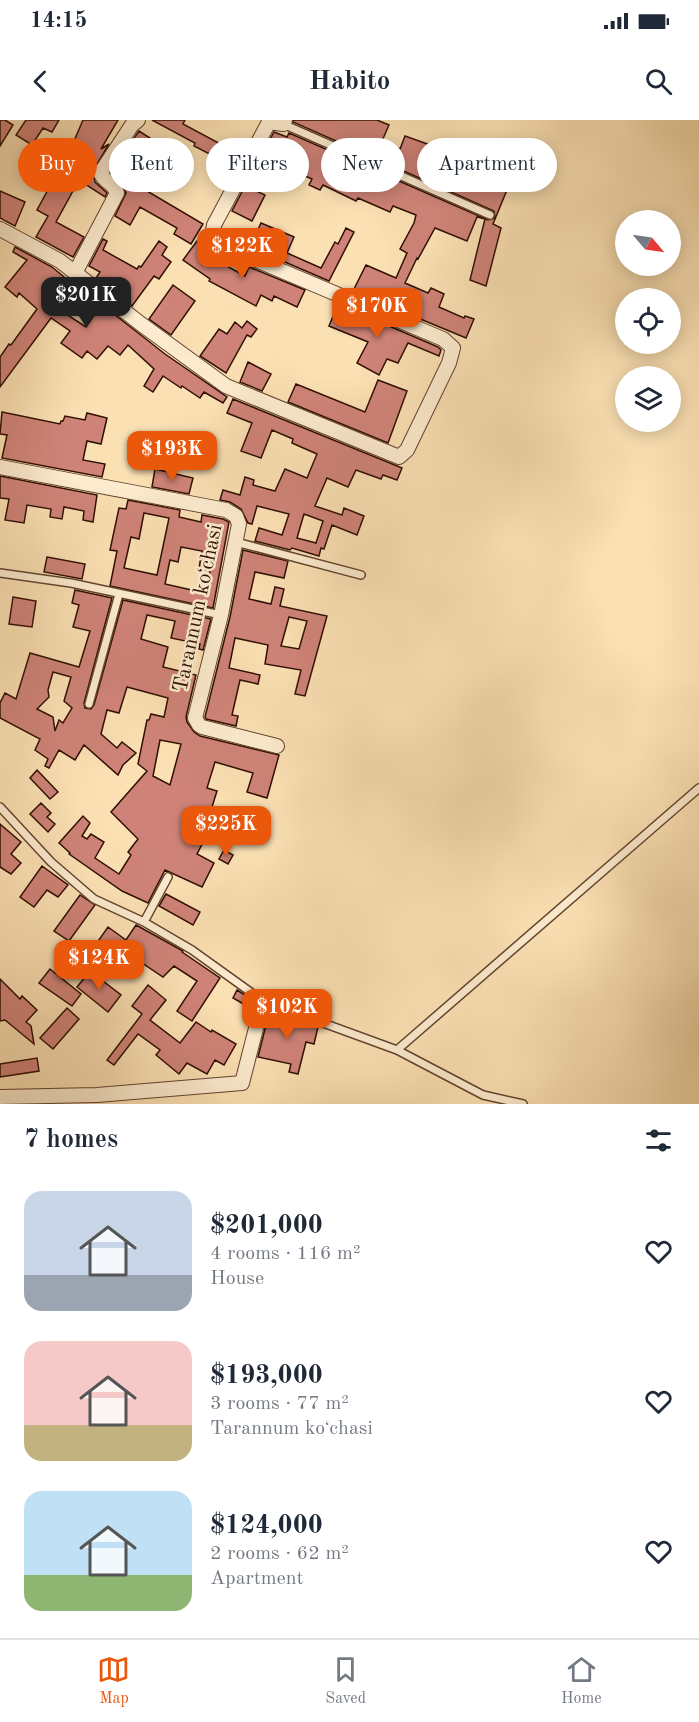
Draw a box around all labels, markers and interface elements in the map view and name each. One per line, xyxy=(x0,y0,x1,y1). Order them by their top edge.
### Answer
text: 14:15 xyxy=(30,10,87,32)
icon: back xyxy=(24,65,57,98)
icon: search xyxy=(642,65,675,98)
text: Habito xyxy=(309,68,390,95)
chip: Buy xyxy=(18,138,97,192)
chip: Rent xyxy=(109,138,194,192)
chip: Filters xyxy=(206,138,309,192)
chip: New xyxy=(321,138,405,192)
chip: Apartment xyxy=(417,138,557,192)
north arrow xyxy=(615,210,681,276)
map controls xyxy=(615,210,681,432)
pin: $122K xyxy=(200,228,284,279)
text: $122K xyxy=(211,237,273,257)
pin: $201K xyxy=(44,277,128,328)
text: $201K xyxy=(55,286,117,306)
pin: $170K xyxy=(335,288,419,339)
button: locate xyxy=(615,288,681,354)
text: $170K xyxy=(346,297,408,317)
button: layers xyxy=(615,366,681,432)
pin: $193K xyxy=(130,431,214,482)
text: $193K xyxy=(141,440,203,460)
street label: Tarannum koʻchasi xyxy=(170,523,227,694)
pin: $225K xyxy=(184,806,268,857)
text: $225K xyxy=(195,815,257,835)
pin: $124K xyxy=(57,940,141,991)
text: $124K xyxy=(68,949,130,969)
pin: $102K xyxy=(245,989,329,1040)
text: $102K xyxy=(256,998,318,1018)
icon: filters xyxy=(642,1124,675,1157)
text: 7 homes xyxy=(24,1127,118,1153)
text: $201,000 xyxy=(210,1213,323,1239)
icon: home xyxy=(72,1215,144,1287)
icon: heart xyxy=(642,1235,675,1268)
text: 4 rooms · 116 m² xyxy=(210,1244,360,1264)
text: House xyxy=(210,1269,264,1289)
text: $193,000 xyxy=(210,1363,323,1389)
icon: home xyxy=(72,1365,144,1437)
icon: heart xyxy=(642,1385,675,1418)
text: 3 rooms · 77 m² xyxy=(210,1394,349,1414)
text: Tarannum koʻchasi xyxy=(210,1419,373,1439)
text: $124,000 xyxy=(210,1513,323,1539)
icon: home xyxy=(72,1515,144,1587)
icon: heart xyxy=(642,1535,675,1568)
text: 2 rooms · 62 m² xyxy=(210,1544,349,1564)
text: Apartment xyxy=(210,1569,304,1589)
tab: Map xyxy=(97,1653,130,1709)
tab: Saved xyxy=(325,1653,366,1709)
tab: Home xyxy=(561,1653,602,1709)

